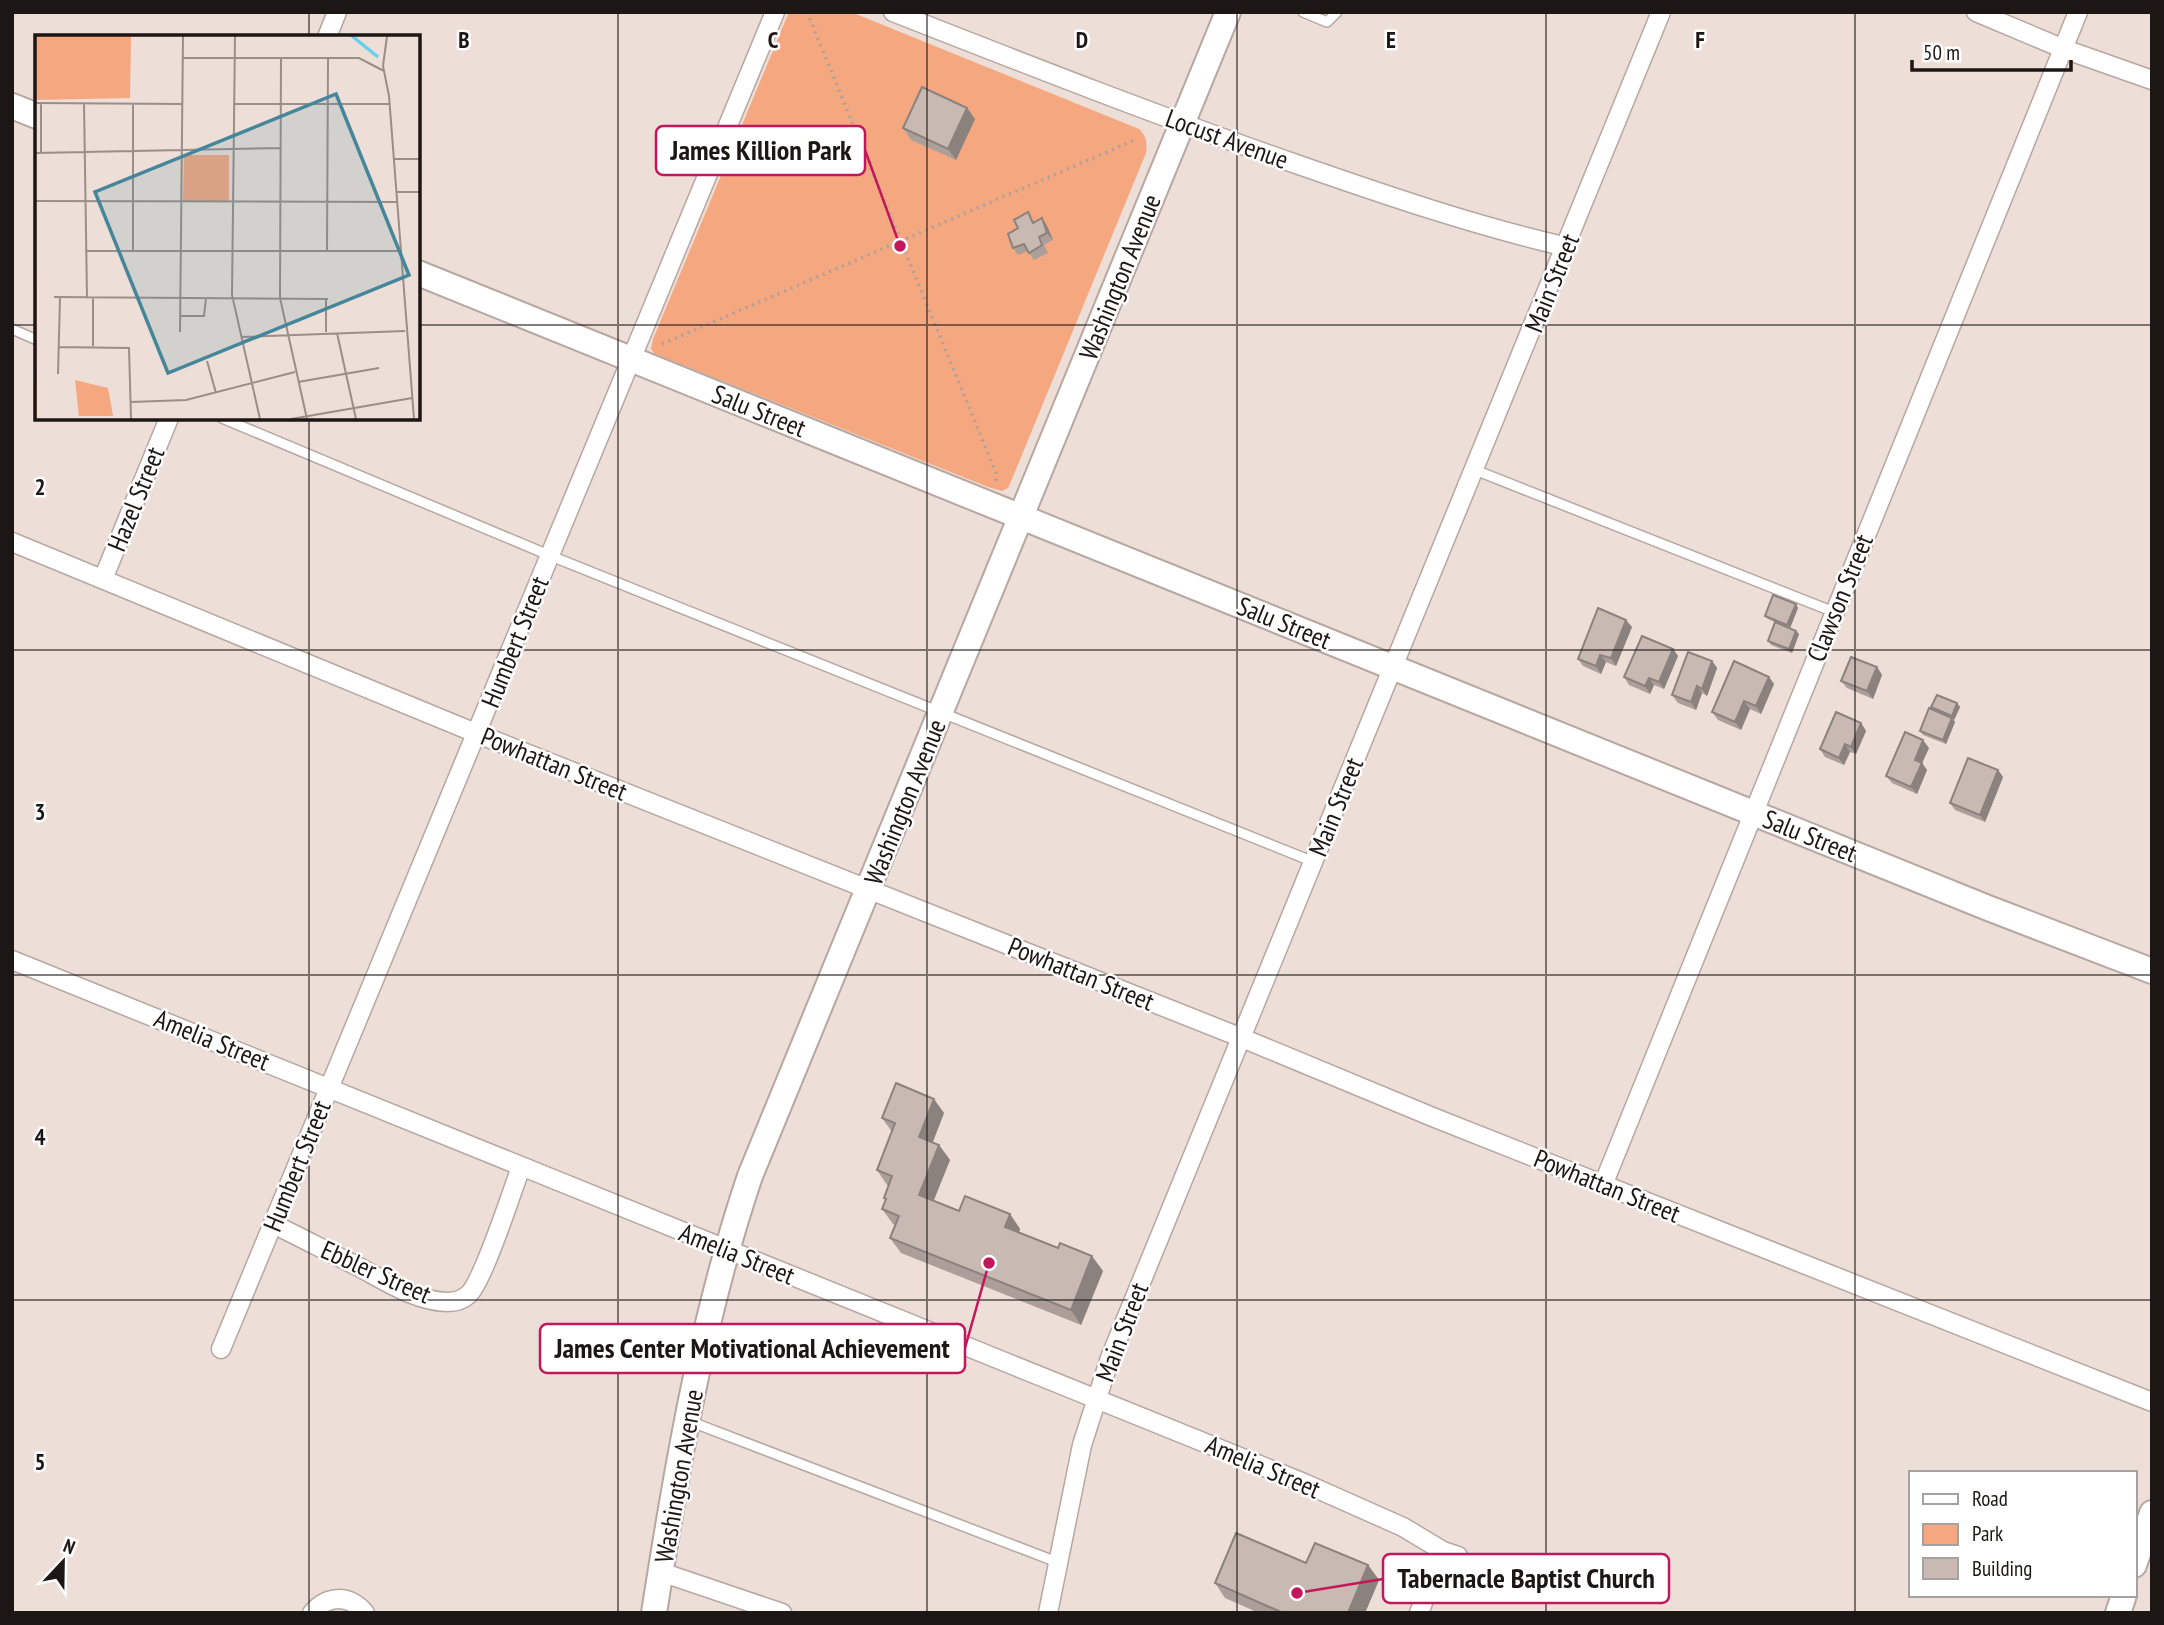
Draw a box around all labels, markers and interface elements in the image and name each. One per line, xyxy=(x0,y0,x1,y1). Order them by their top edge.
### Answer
text: B xyxy=(458,25,470,54)
text: C xyxy=(768,25,779,54)
text: D xyxy=(1076,25,1088,54)
text: E xyxy=(1386,25,1396,54)
text: F xyxy=(1695,25,1705,54)
scale bar xyxy=(1912,28,2071,72)
inset map xyxy=(35,35,420,420)
text: 50 m xyxy=(1923,39,1960,66)
street label: Locust Avenue xyxy=(1161,101,1293,176)
callout: James Killion Park xyxy=(656,126,865,175)
text: James Killion Park xyxy=(669,131,852,168)
street label: Washington Avenue xyxy=(1071,189,1168,364)
street label: Main Street xyxy=(1517,229,1586,337)
street label: Salu Street xyxy=(707,377,811,444)
street label: Hazel Street xyxy=(100,442,171,556)
text: 2 xyxy=(35,472,46,501)
street label: Clawson Street xyxy=(1799,529,1880,666)
street label: Humbert Street xyxy=(473,571,556,712)
street label: Salu Street xyxy=(1232,589,1336,656)
street label: Washington Avenue xyxy=(856,714,953,889)
street label: Powhattan Street xyxy=(476,719,632,808)
street label: Main Street xyxy=(1301,753,1370,861)
text: 3 xyxy=(35,797,46,826)
street label: Salu Street xyxy=(1758,802,1862,869)
street label: Powhattan Street xyxy=(1003,929,1159,1018)
street label: Amelia Street xyxy=(150,1001,275,1078)
street label: Humbert Street xyxy=(255,1095,338,1236)
text: 4 xyxy=(35,1122,46,1151)
street label: Powhattan Street xyxy=(1529,1141,1685,1230)
street label: Amelia Street xyxy=(675,1215,800,1292)
street label: Ebbler Street xyxy=(316,1233,436,1310)
street label: Main Street xyxy=(1088,1278,1155,1386)
callout: James Center Motivational Achievement xyxy=(540,1324,965,1373)
text: James Center Motivational Achievement xyxy=(553,1329,950,1366)
street label: Washington Avenue xyxy=(647,1387,710,1565)
street label: Amelia Street xyxy=(1201,1428,1326,1505)
text: 5 xyxy=(35,1447,46,1476)
legend xyxy=(1909,1471,2136,1597)
text: Road xyxy=(1972,1485,2008,1512)
text: Park xyxy=(1972,1520,2003,1547)
north arrow xyxy=(28,1527,98,1597)
text: N xyxy=(60,1533,79,1559)
callout: Tabernacle Baptist Church xyxy=(1383,1554,1669,1603)
text: Building xyxy=(1972,1555,2032,1582)
text: Tabernacle Baptist Church xyxy=(1397,1559,1655,1596)

